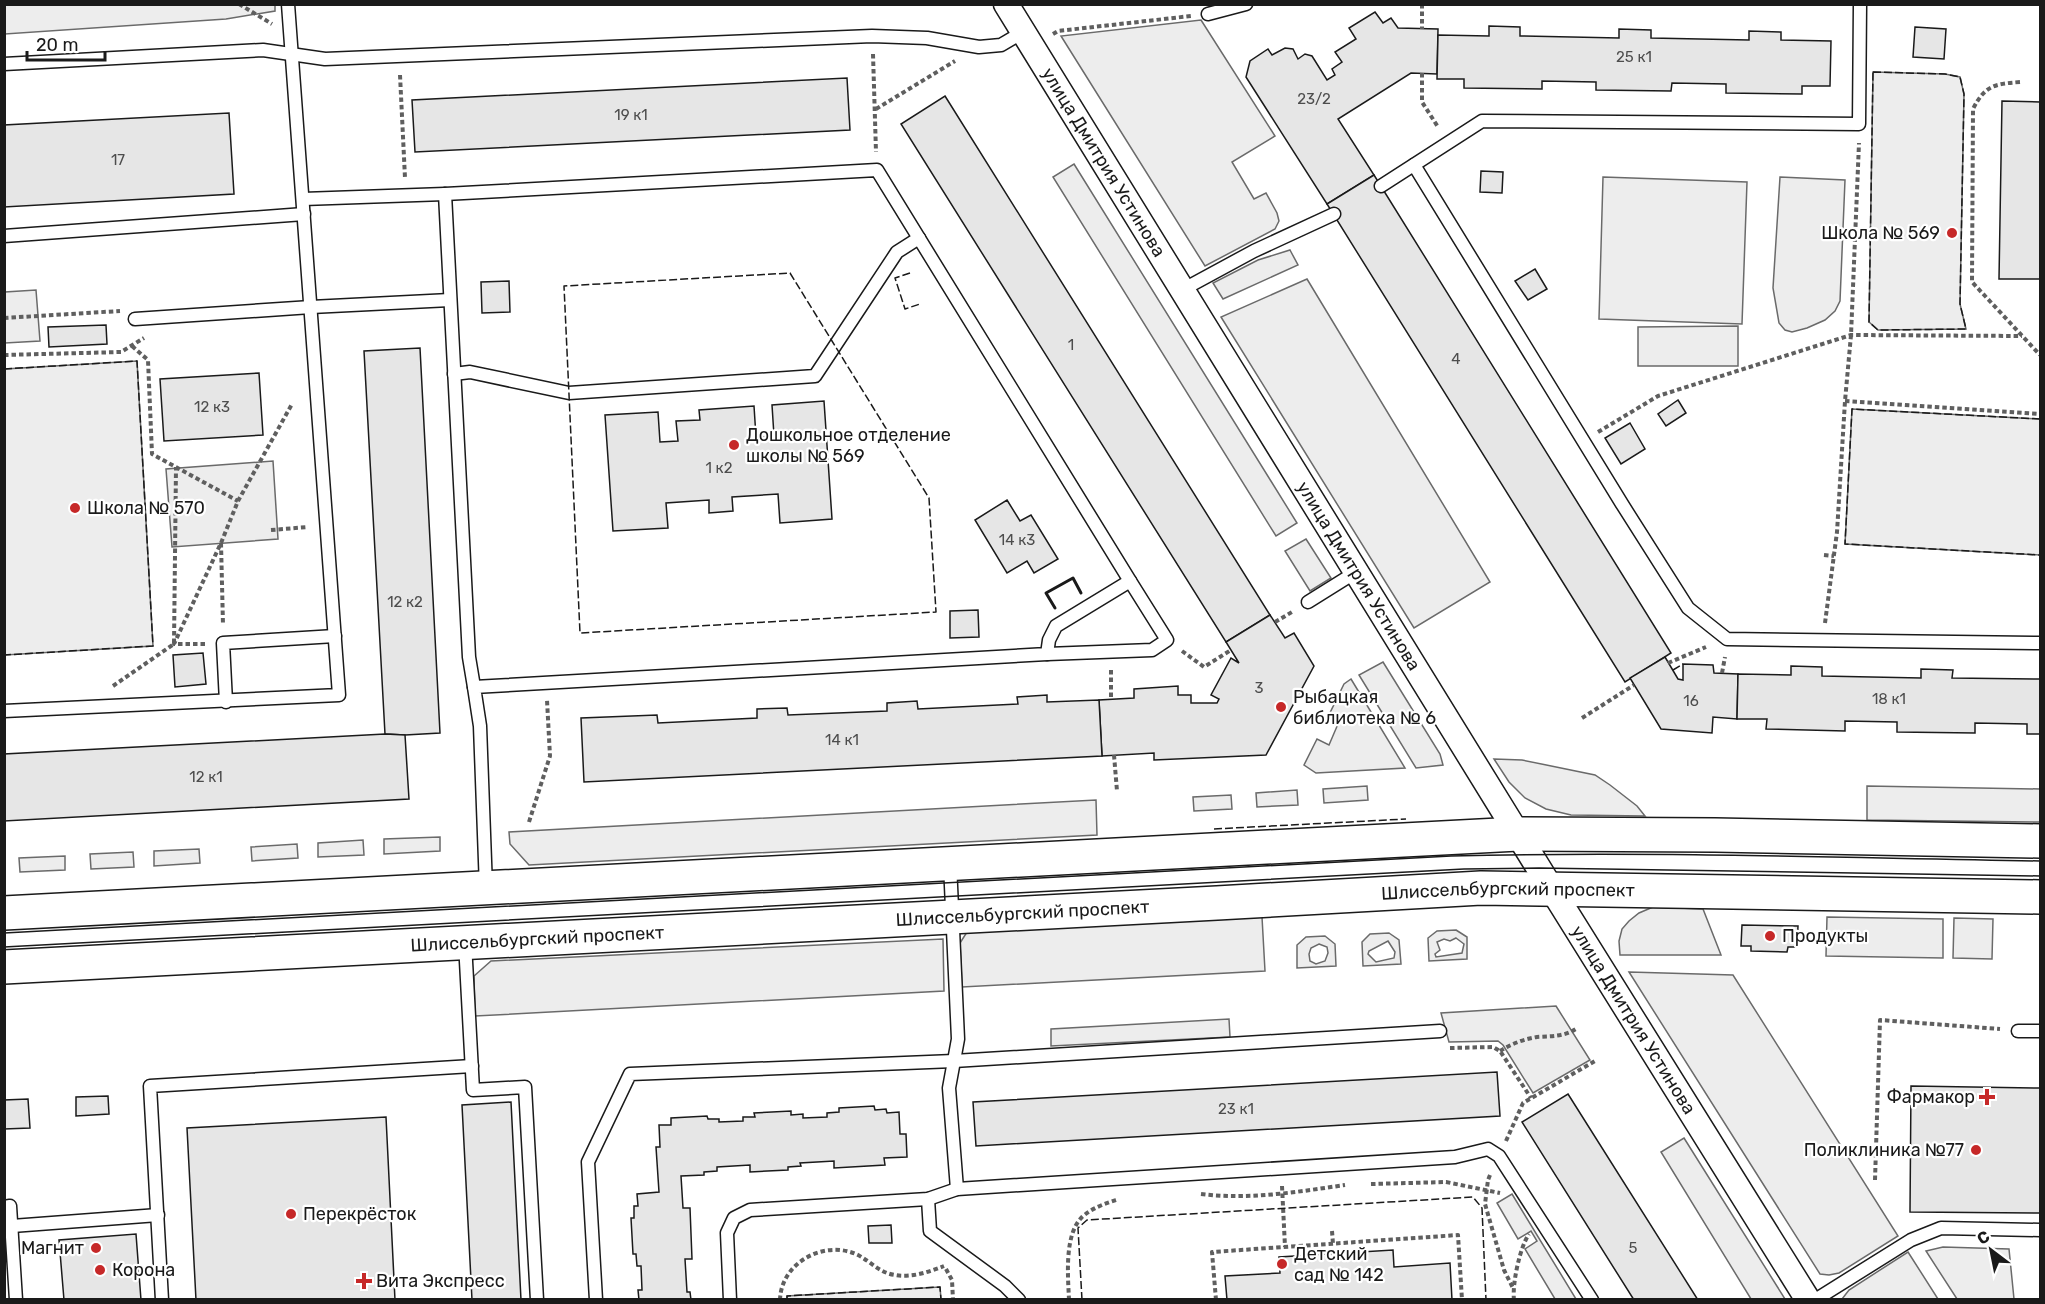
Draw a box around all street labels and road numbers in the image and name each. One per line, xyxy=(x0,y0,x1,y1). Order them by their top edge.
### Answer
street label: улица Дмитрия Устинова xyxy=(1037,64,1170,261)
street label: улица Дмитрия Устинова xyxy=(1292,477,1425,675)
street label: Шлиссельбургский проспект xyxy=(1380,877,1635,905)
street label: Шлиссельбургский проспект xyxy=(895,896,1150,931)
street label: Шлиссельбургский проспект xyxy=(410,921,665,957)
street label: улица Дмитрия Устинова xyxy=(1566,922,1700,1118)

